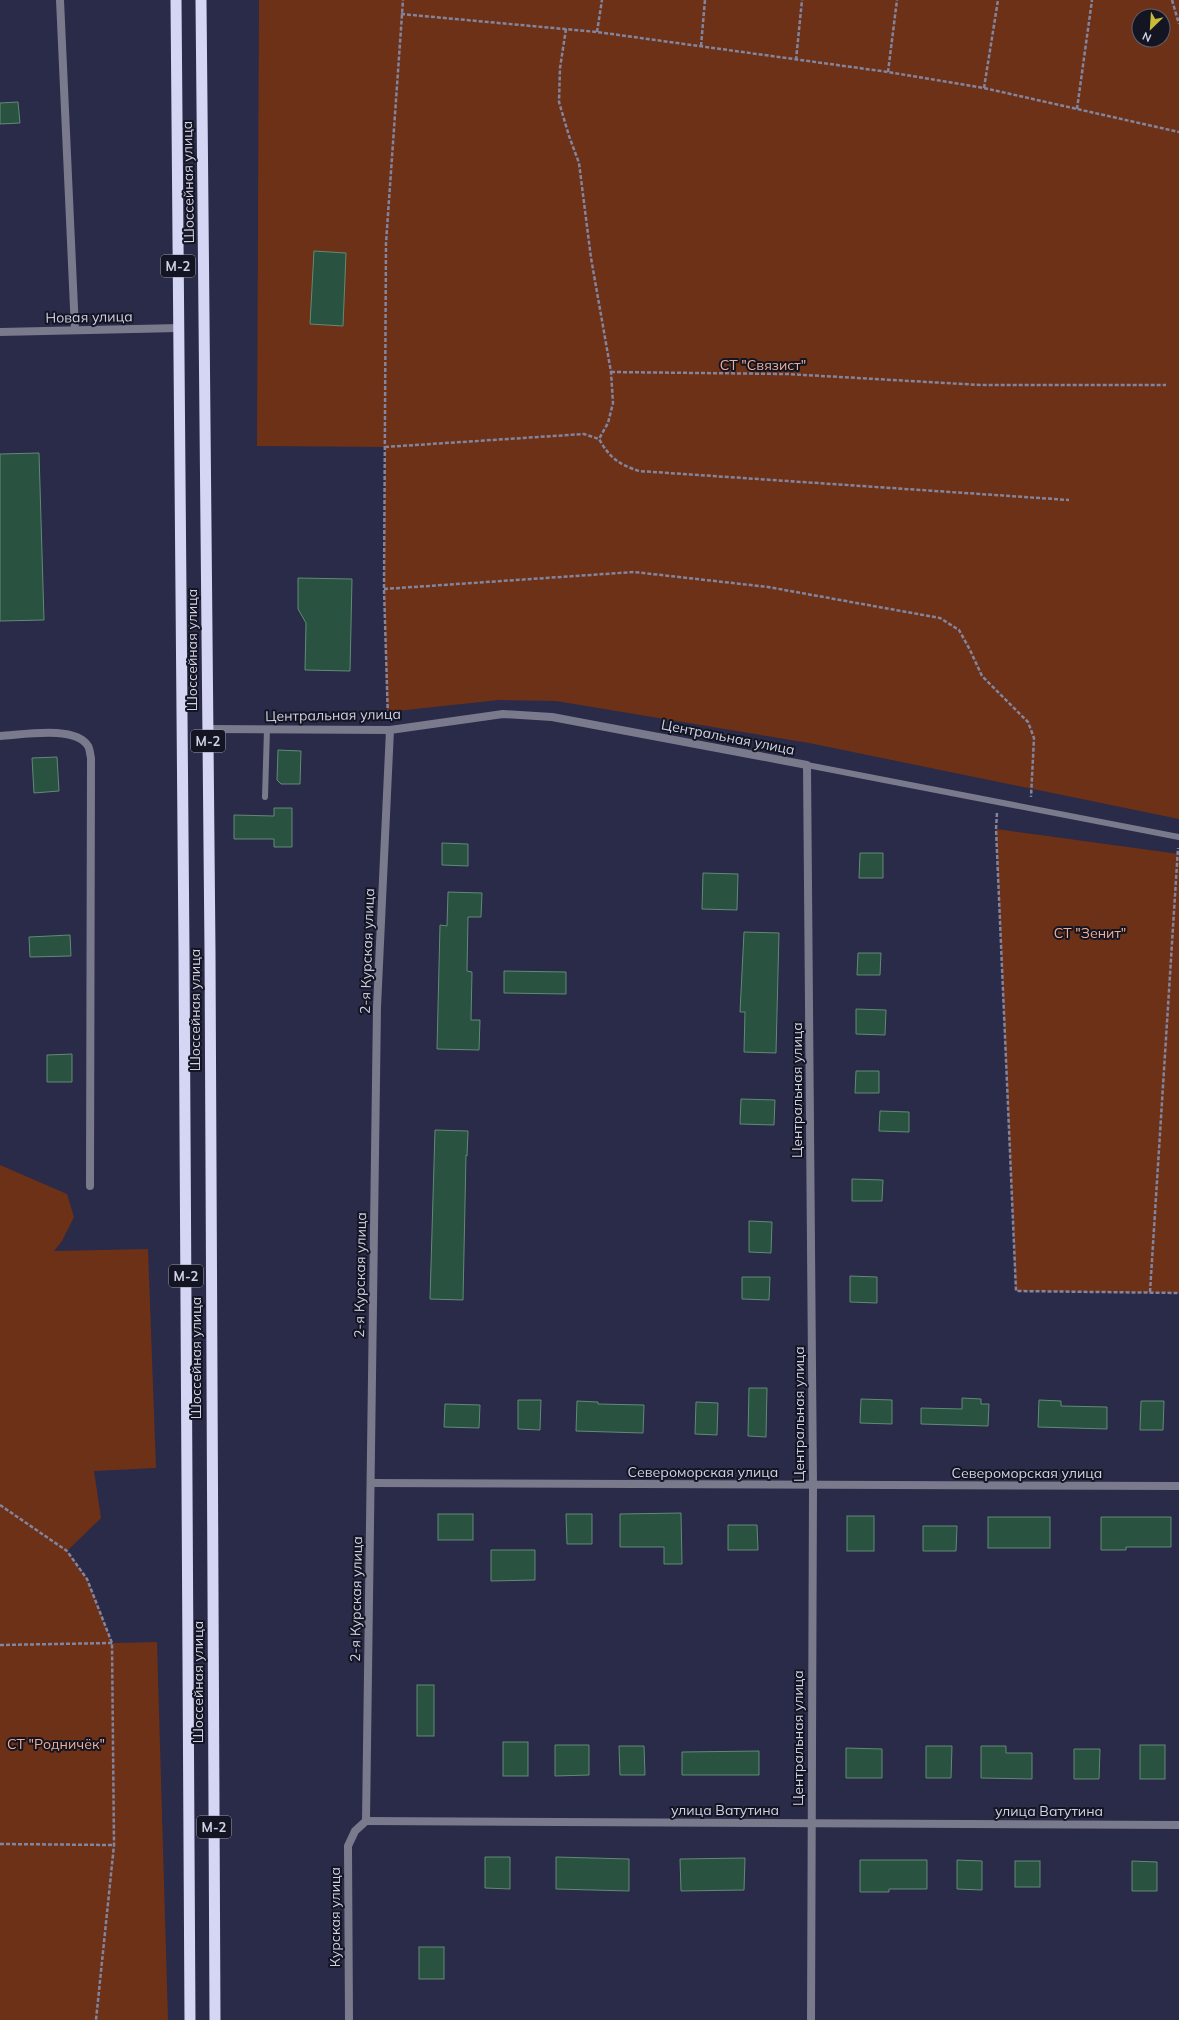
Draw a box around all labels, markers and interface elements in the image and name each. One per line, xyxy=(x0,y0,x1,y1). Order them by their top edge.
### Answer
north arrow xyxy=(1131,8,1171,48)
text: N xyxy=(1140,29,1153,45)
street label: Шоссейная улица xyxy=(178,121,198,243)
road number: М-2 xyxy=(161,255,195,277)
street label: Новая улица xyxy=(45,307,133,327)
park label: СТ "Связист" xyxy=(720,356,806,374)
street label: Шоссейная улица xyxy=(183,589,201,711)
street label: Центральная улица xyxy=(265,705,401,725)
street label: Центральная улица xyxy=(660,715,796,759)
road number: М-2 xyxy=(191,730,225,752)
street label: 2-я Курская улица xyxy=(356,888,378,1014)
park label: СТ "Зенит" xyxy=(1054,924,1126,942)
street label: Шоссейная улица xyxy=(186,949,204,1071)
street label: Центральная улица xyxy=(788,1022,806,1158)
street label: 2-я Курская улица xyxy=(350,1212,370,1338)
road number: М-2 xyxy=(169,1265,203,1287)
street label: Шоссейная улица xyxy=(187,1297,205,1419)
street label: Центральная улица xyxy=(790,1346,808,1482)
street label: Североморская улица xyxy=(628,1463,778,1481)
street label: Североморская улица xyxy=(952,1464,1102,1482)
street label: 2-я Курская улица xyxy=(346,1536,366,1662)
street label: Шоссейная улица xyxy=(189,1621,207,1743)
street label: Центральная улица xyxy=(789,1670,807,1806)
park label: СТ "Родничёк" xyxy=(7,1735,105,1753)
street label: улица Ватутина xyxy=(671,1801,779,1819)
street label: улица Ватутина xyxy=(995,1802,1103,1820)
road number: М-2 xyxy=(197,1816,231,1838)
street label: Курская улица xyxy=(326,1867,344,1967)

